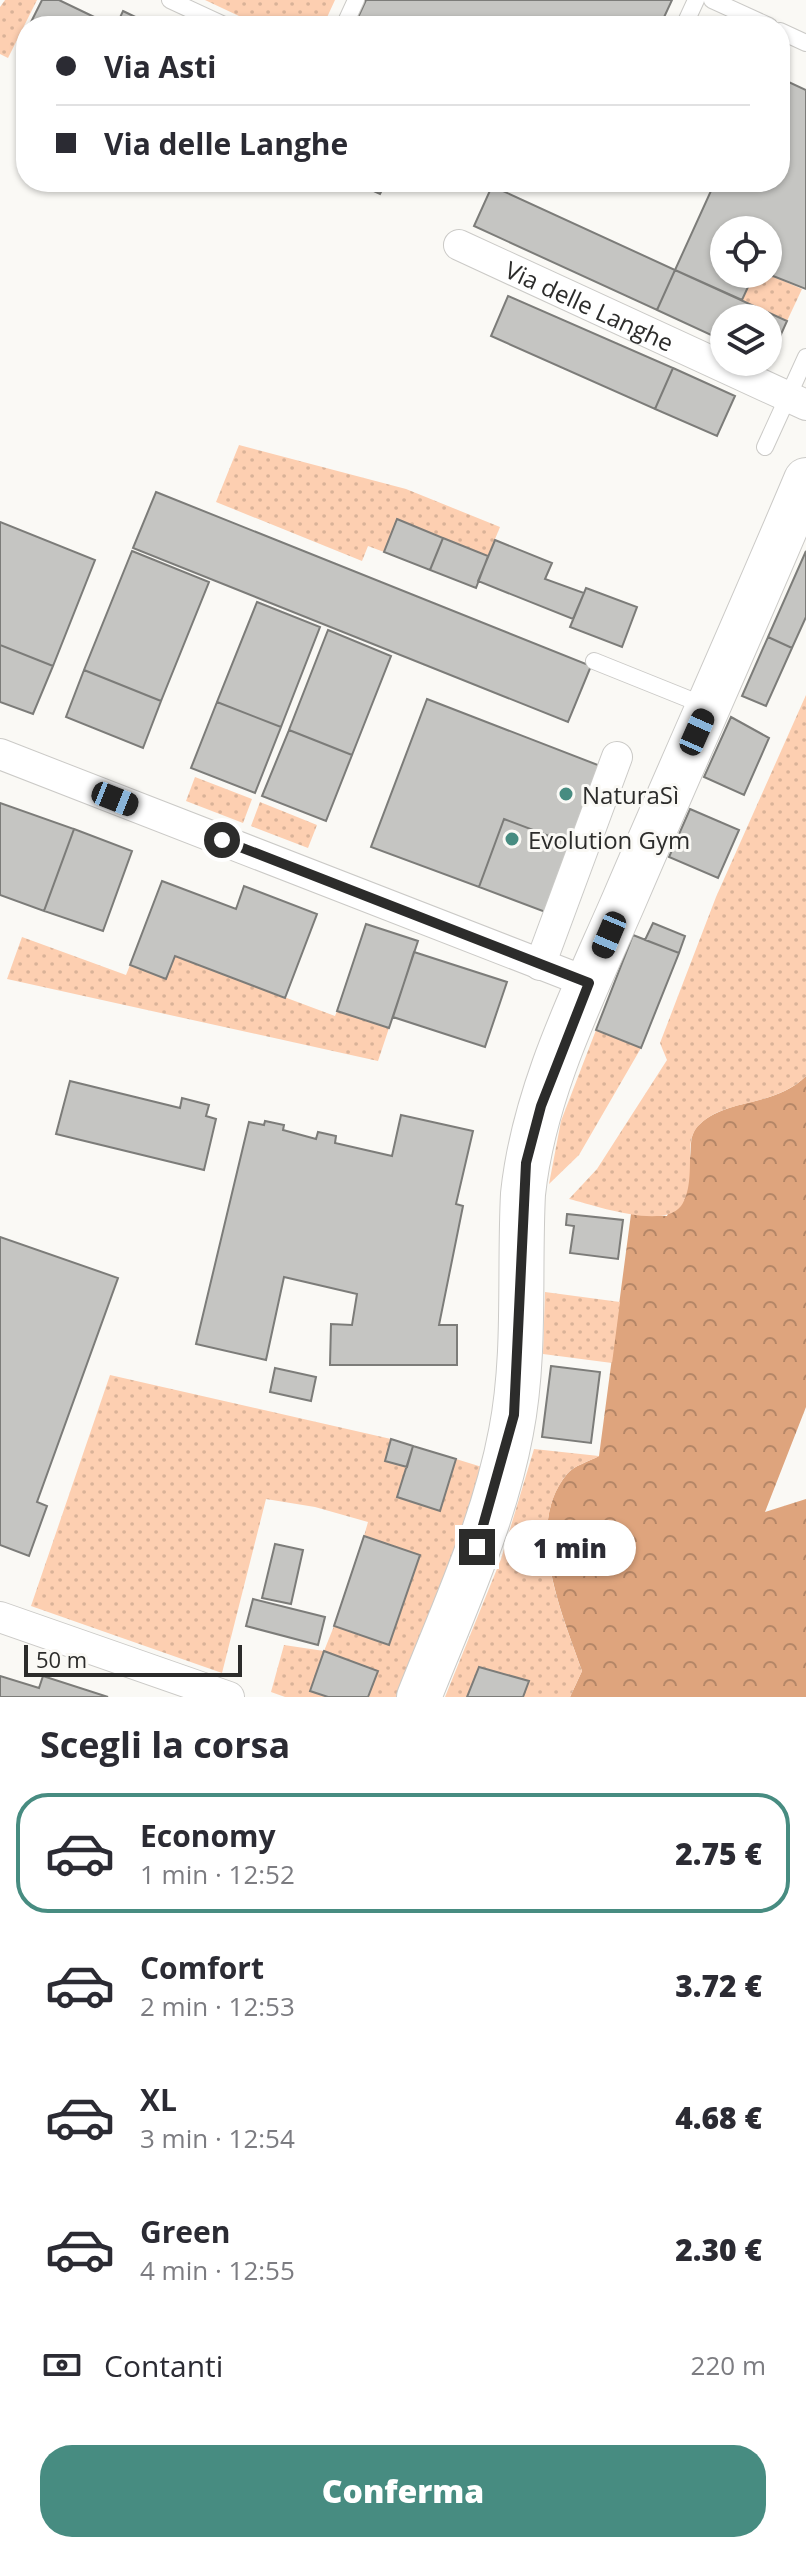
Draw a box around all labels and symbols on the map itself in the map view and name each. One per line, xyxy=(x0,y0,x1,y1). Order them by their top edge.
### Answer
street label: Via delle Langhe xyxy=(500,252,679,358)
car xyxy=(676,705,718,759)
place label: NaturaSì xyxy=(582,778,679,811)
car xyxy=(88,779,142,819)
marker: NaturaSì xyxy=(557,785,575,803)
route start xyxy=(204,822,240,858)
place label: Evolution Gym xyxy=(528,823,690,856)
marker: Evolution Gym xyxy=(503,830,521,848)
car xyxy=(589,908,629,962)
callout: 1 min xyxy=(505,1519,637,1575)
route end xyxy=(459,1529,495,1565)
scale bar xyxy=(24,1641,242,1677)

